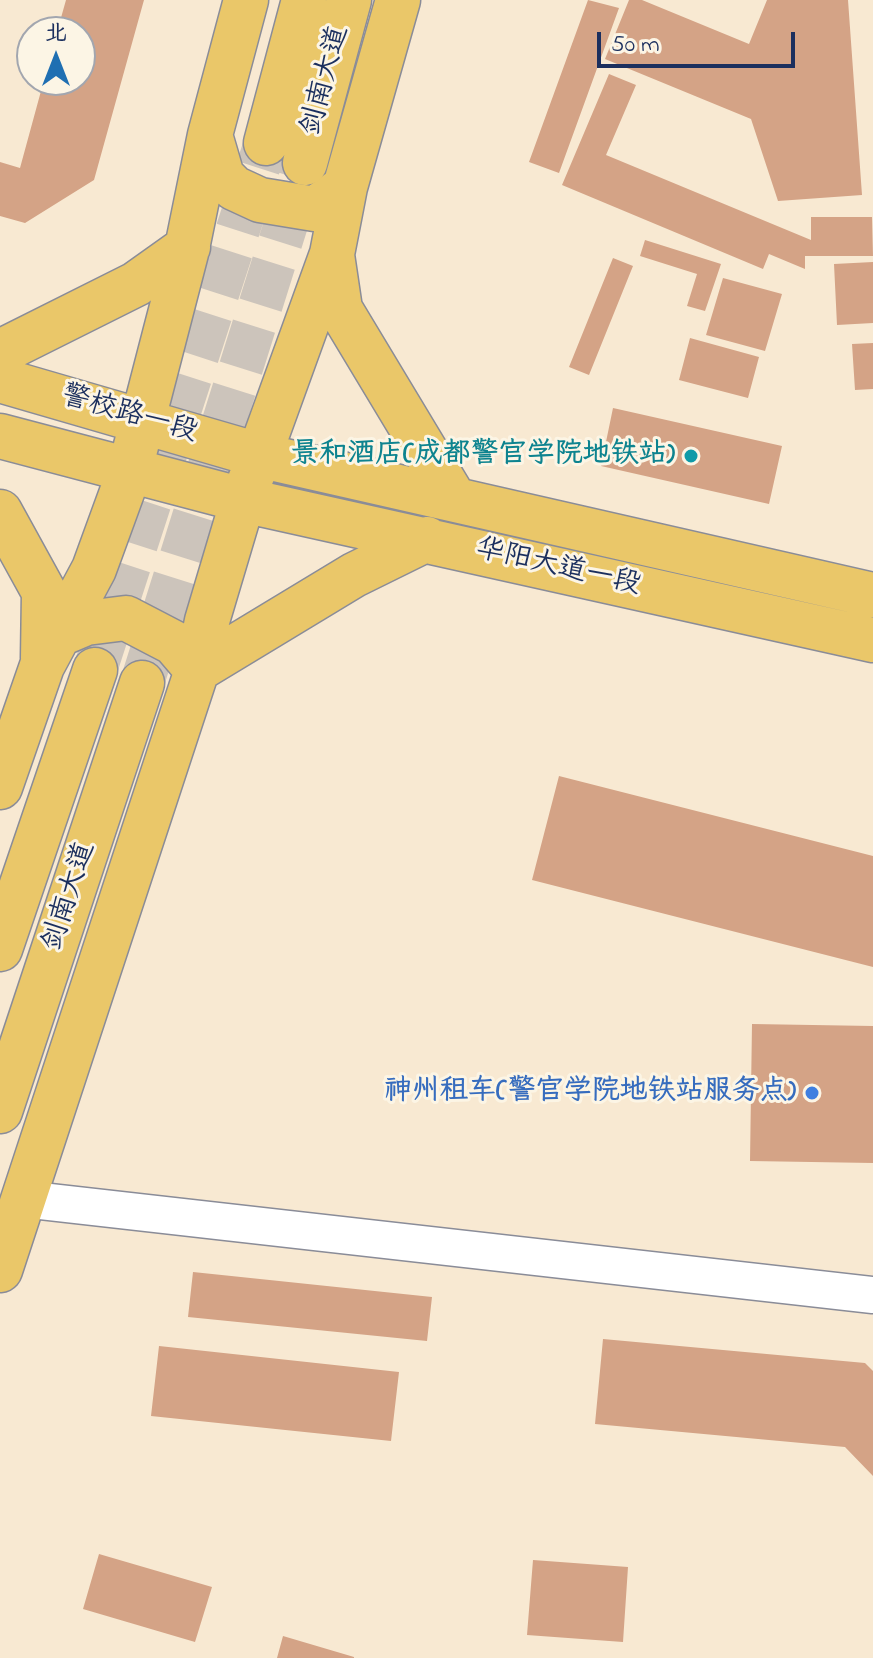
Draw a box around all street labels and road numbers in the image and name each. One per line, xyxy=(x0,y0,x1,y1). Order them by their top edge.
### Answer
street label: 剑南大道 xyxy=(296,23,358,139)
street label: 警校路一段 xyxy=(57,381,201,451)
street label: 华阳大道一段 xyxy=(472,534,644,604)
street label: 剑南大道 xyxy=(38,839,104,955)

